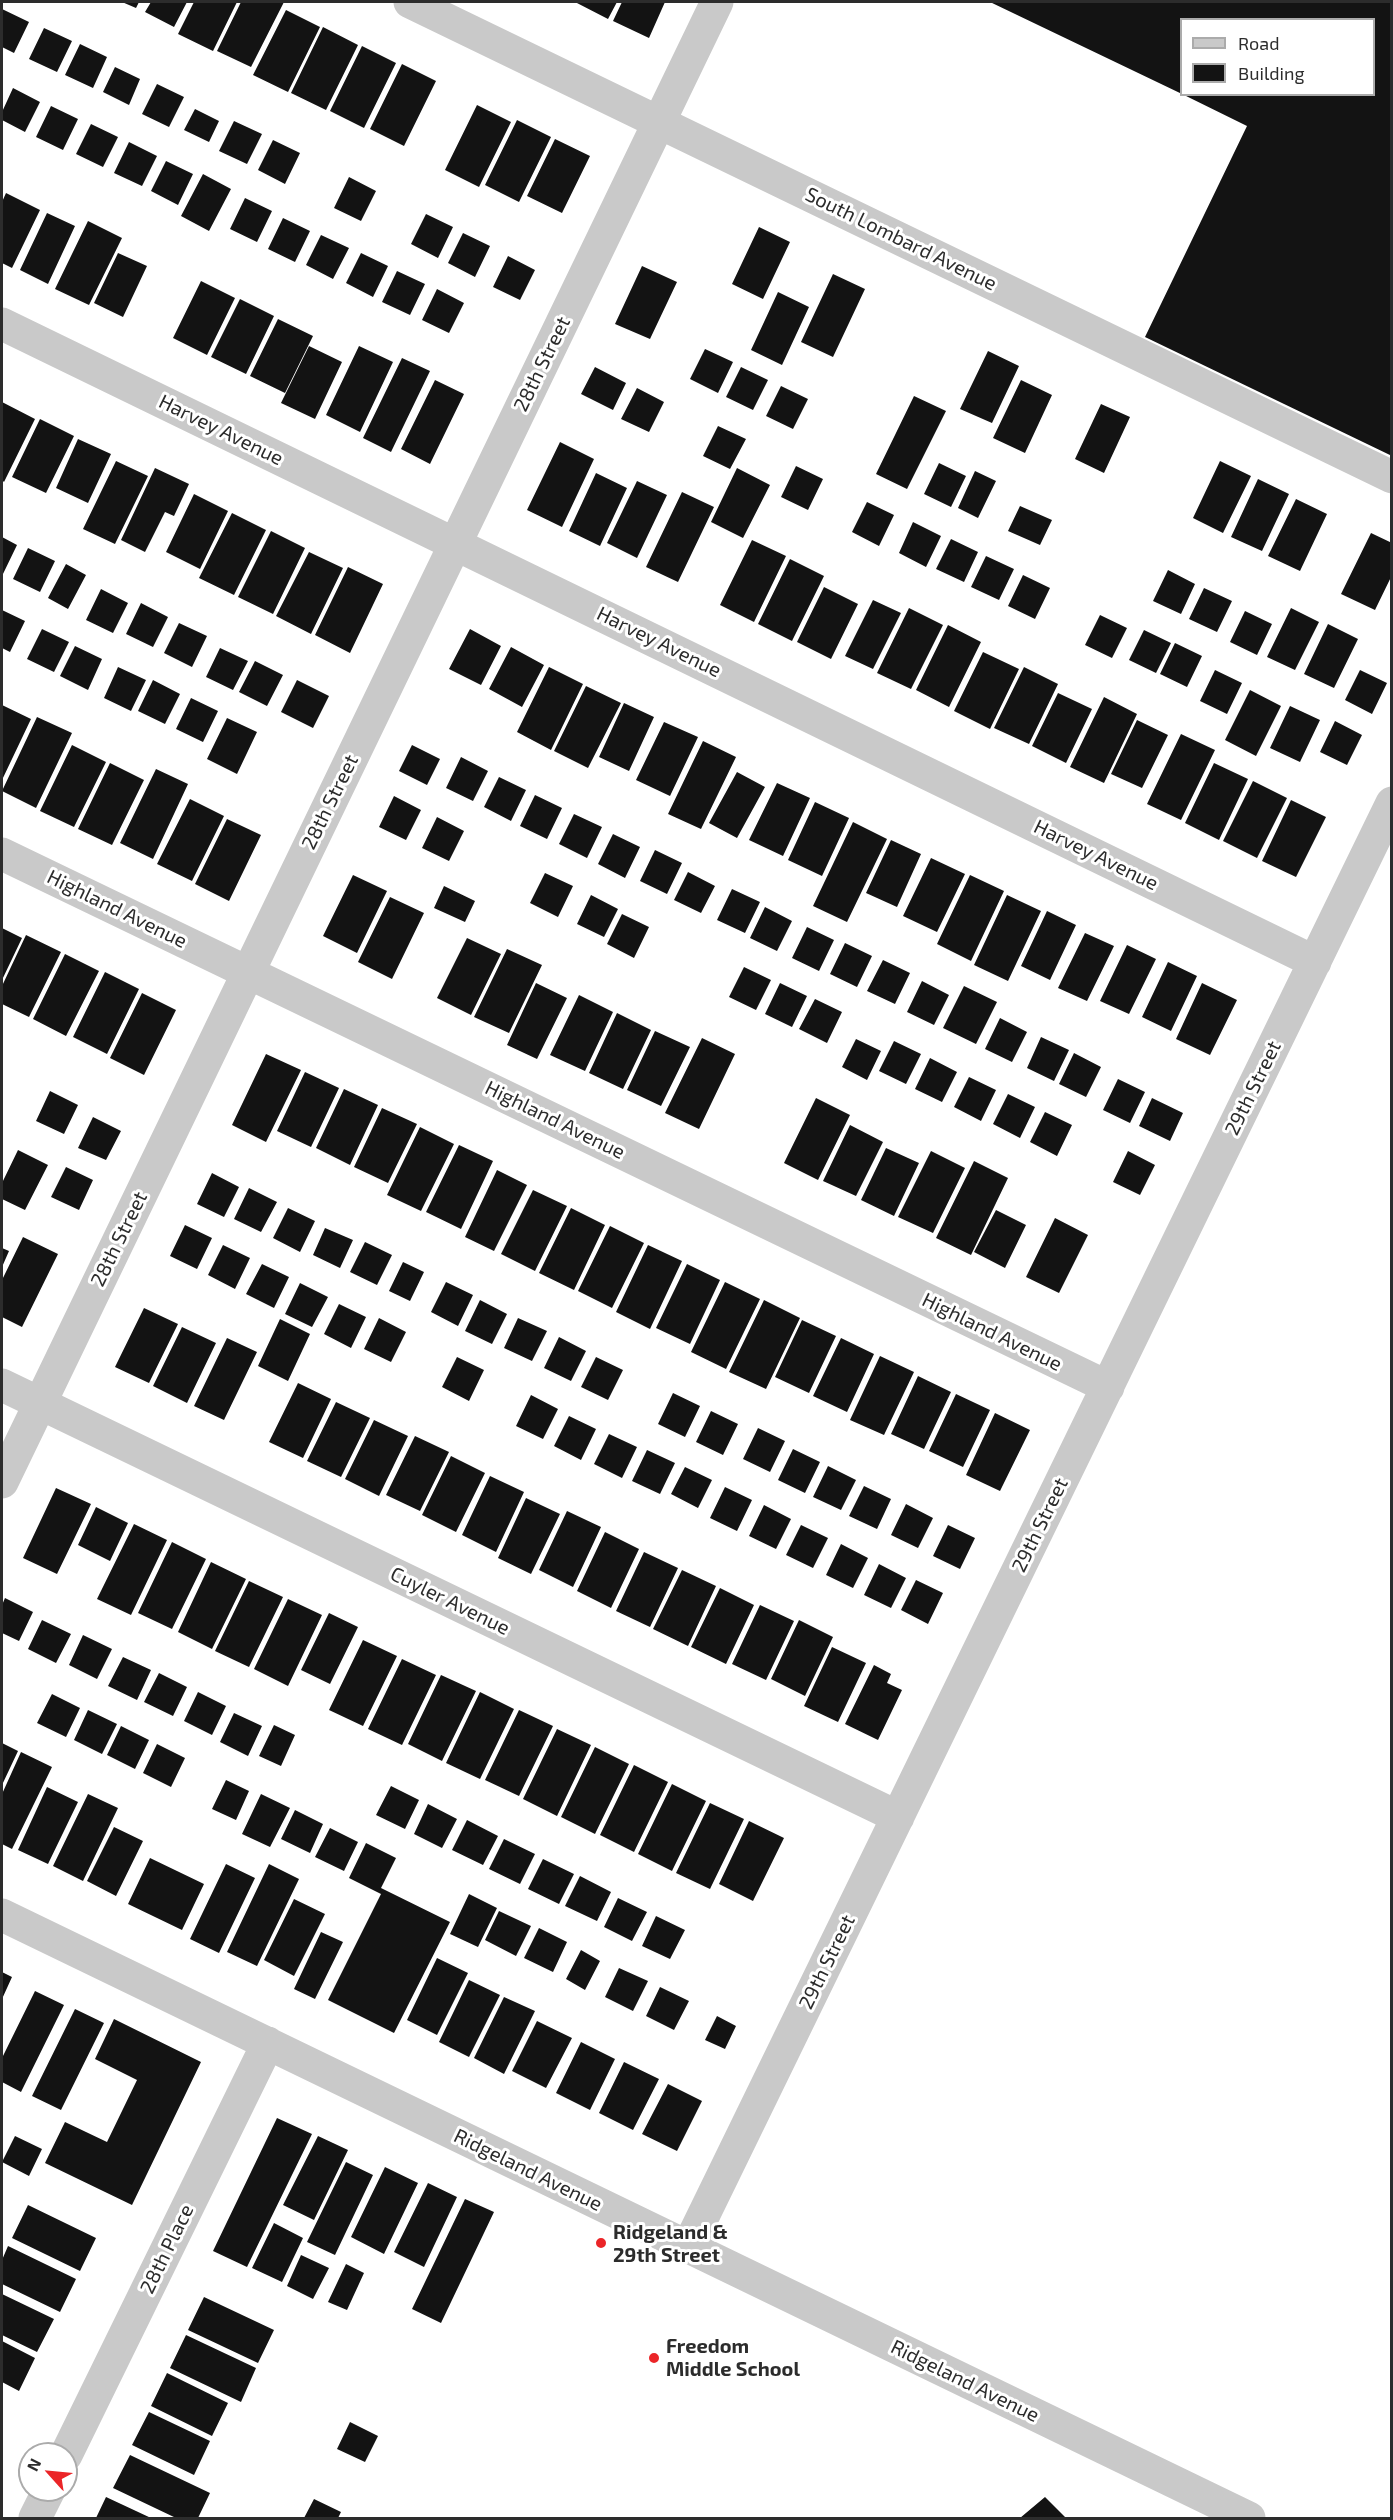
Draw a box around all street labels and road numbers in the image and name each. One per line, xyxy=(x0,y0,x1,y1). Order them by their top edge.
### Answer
street label: South Lombard Avenue xyxy=(801,182,1001,296)
street label: 28th Street xyxy=(509,313,575,415)
street label: Harvey Avenue xyxy=(155,389,287,471)
street label: Harvey Avenue xyxy=(593,601,725,683)
street label: 28th Street xyxy=(297,751,363,853)
street label: Harvey Avenue xyxy=(1030,814,1162,896)
street label: Highland Avenue xyxy=(43,865,191,953)
street label: 29th Street xyxy=(1220,1037,1286,1139)
street label: Highland Avenue xyxy=(481,1076,629,1164)
street label: 28th Street xyxy=(86,1188,152,1290)
street label: Highland Avenue xyxy=(918,1288,1066,1376)
street label: 29th Street xyxy=(1007,1474,1073,1576)
street label: Cuyler Avenue xyxy=(387,1562,513,1640)
street label: 29th Street xyxy=(794,1911,860,2013)
street label: Ridgeland Avenue xyxy=(450,2124,606,2216)
street label: 28th Place xyxy=(135,2201,199,2297)
street label: Ridgeland Avenue xyxy=(887,2335,1043,2427)

